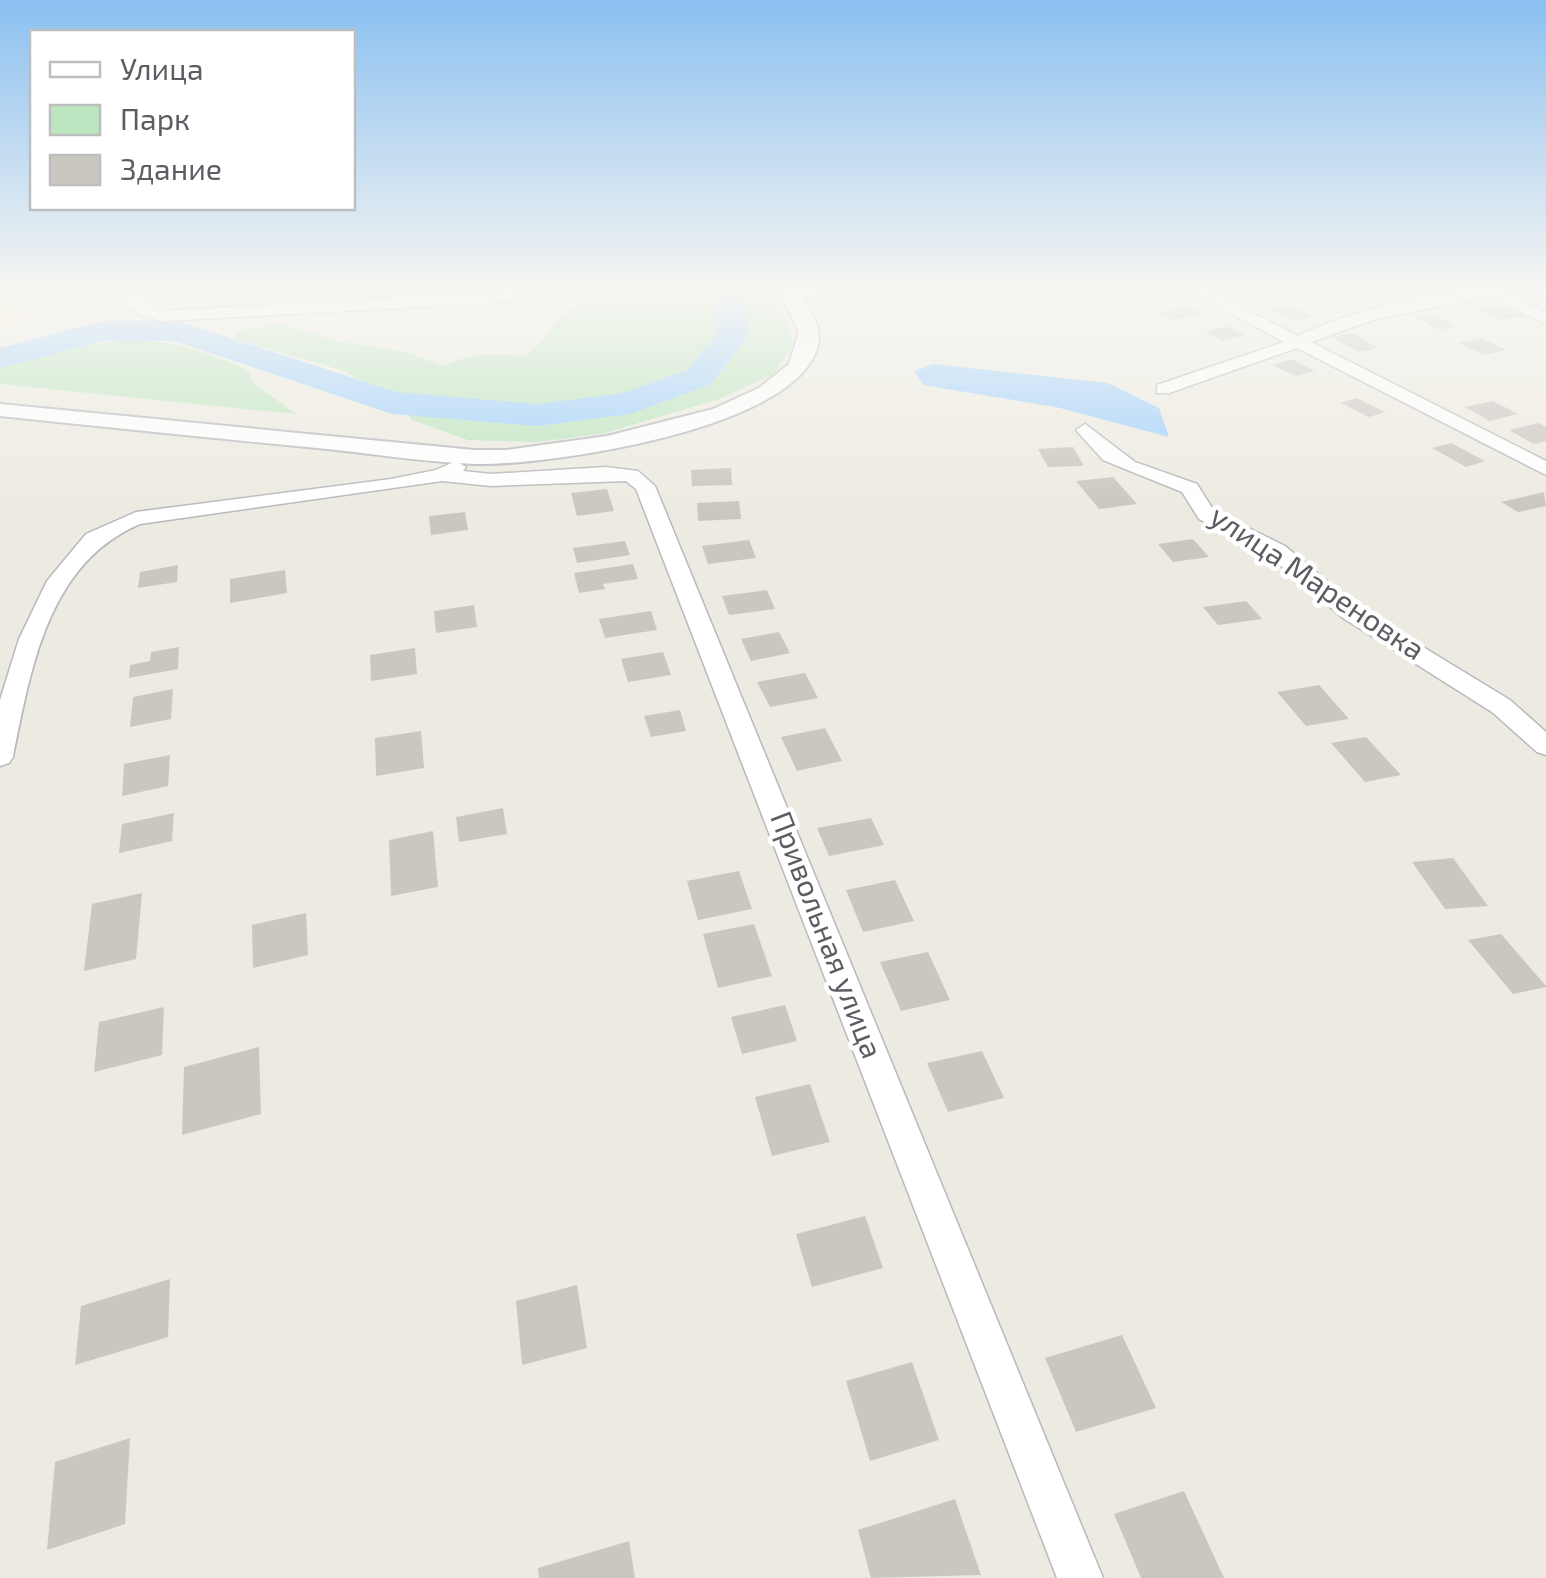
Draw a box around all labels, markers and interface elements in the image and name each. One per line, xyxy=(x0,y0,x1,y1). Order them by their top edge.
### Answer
legend xyxy=(30,30,355,210)
text: Улица xyxy=(120,50,204,86)
text: Парк xyxy=(120,100,190,136)
text: Здание xyxy=(120,150,222,186)
street label: улица Мареновка xyxy=(1203,496,1432,667)
street label: Привольная улица xyxy=(763,806,892,1063)

